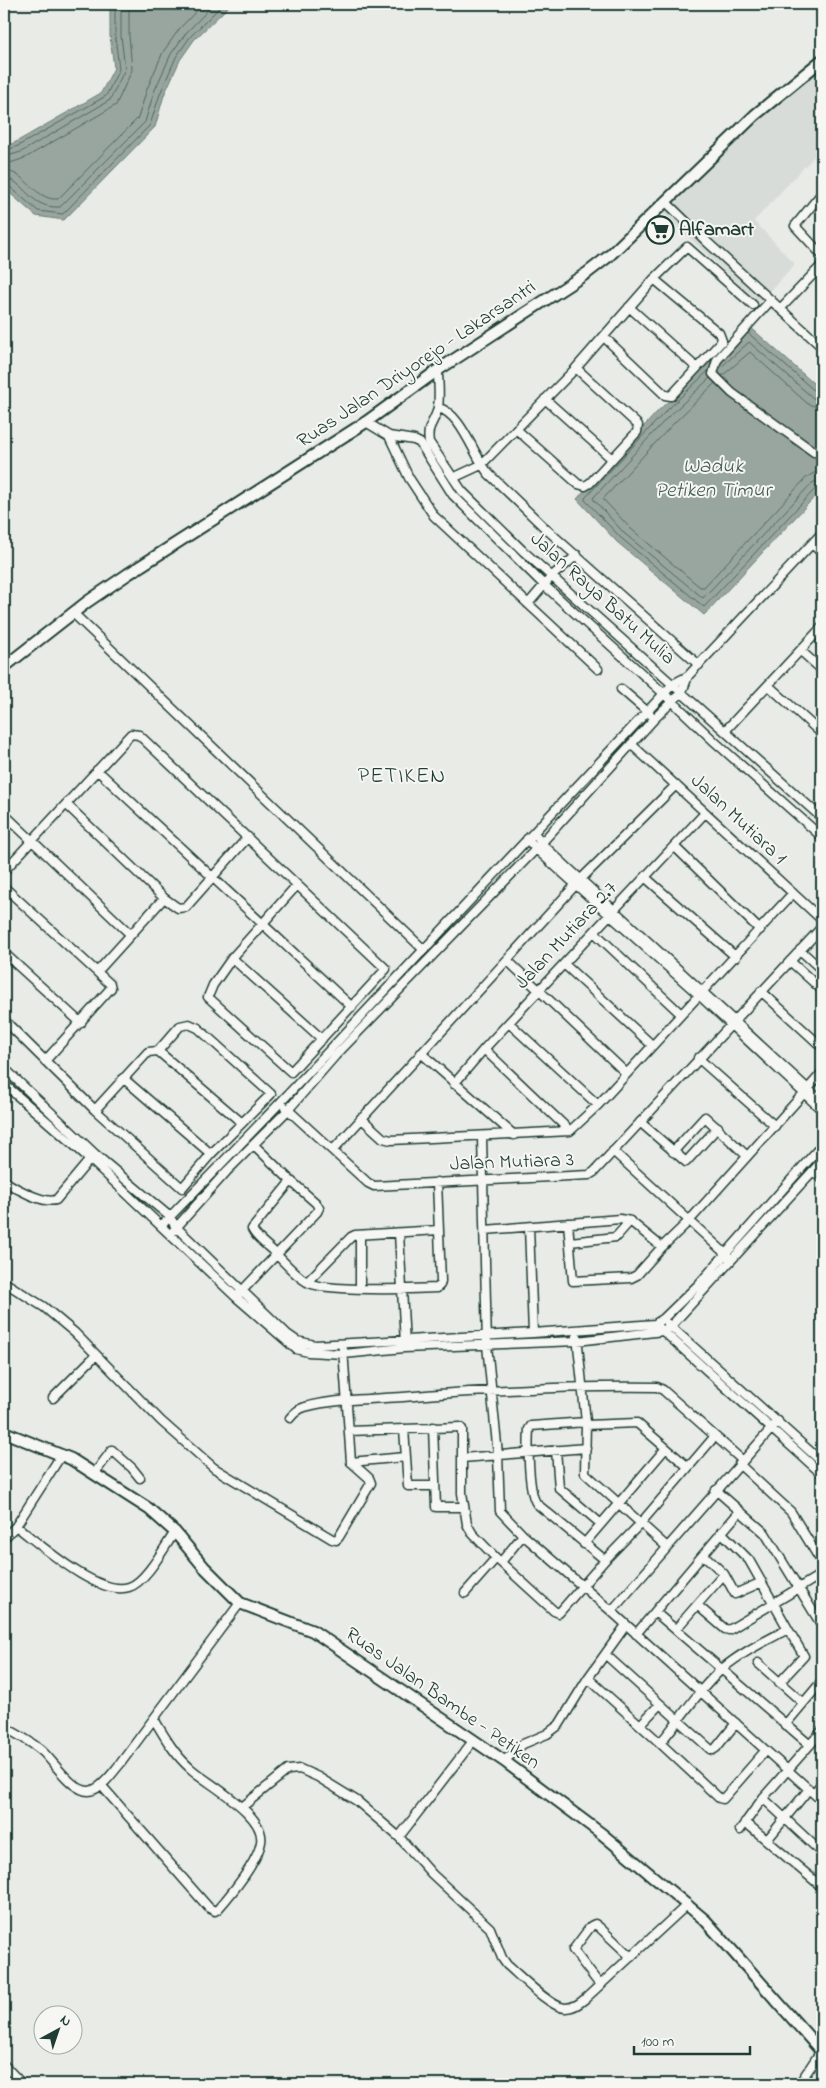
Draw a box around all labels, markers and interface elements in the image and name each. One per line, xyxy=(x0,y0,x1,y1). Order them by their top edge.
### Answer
supermarket icon: Alfamart xyxy=(645,215,675,245)
place label: Alfamart xyxy=(679,216,754,245)
street label: Ruas Jalan Driyorejo - Lakarsantri xyxy=(292,274,542,456)
water label: Waduk Petiken Timur xyxy=(655,452,773,506)
street label: Jalan Raya Batu Mulia xyxy=(523,526,681,672)
district label: PETIKEN xyxy=(358,761,446,793)
street label: Jalan Mutiara 1 xyxy=(683,768,793,872)
street label: Jalan Mutiara 2.7 xyxy=(509,875,625,997)
street label: Jalan Mutiara 3 xyxy=(449,1146,575,1180)
street label: Ruas Jalan Bambe - Petiken xyxy=(339,1621,545,1778)
north arrow xyxy=(32,2006,82,2056)
text: N xyxy=(55,2010,76,2032)
scale bar xyxy=(634,2023,750,2055)
text: 100 m xyxy=(641,2031,674,2053)

